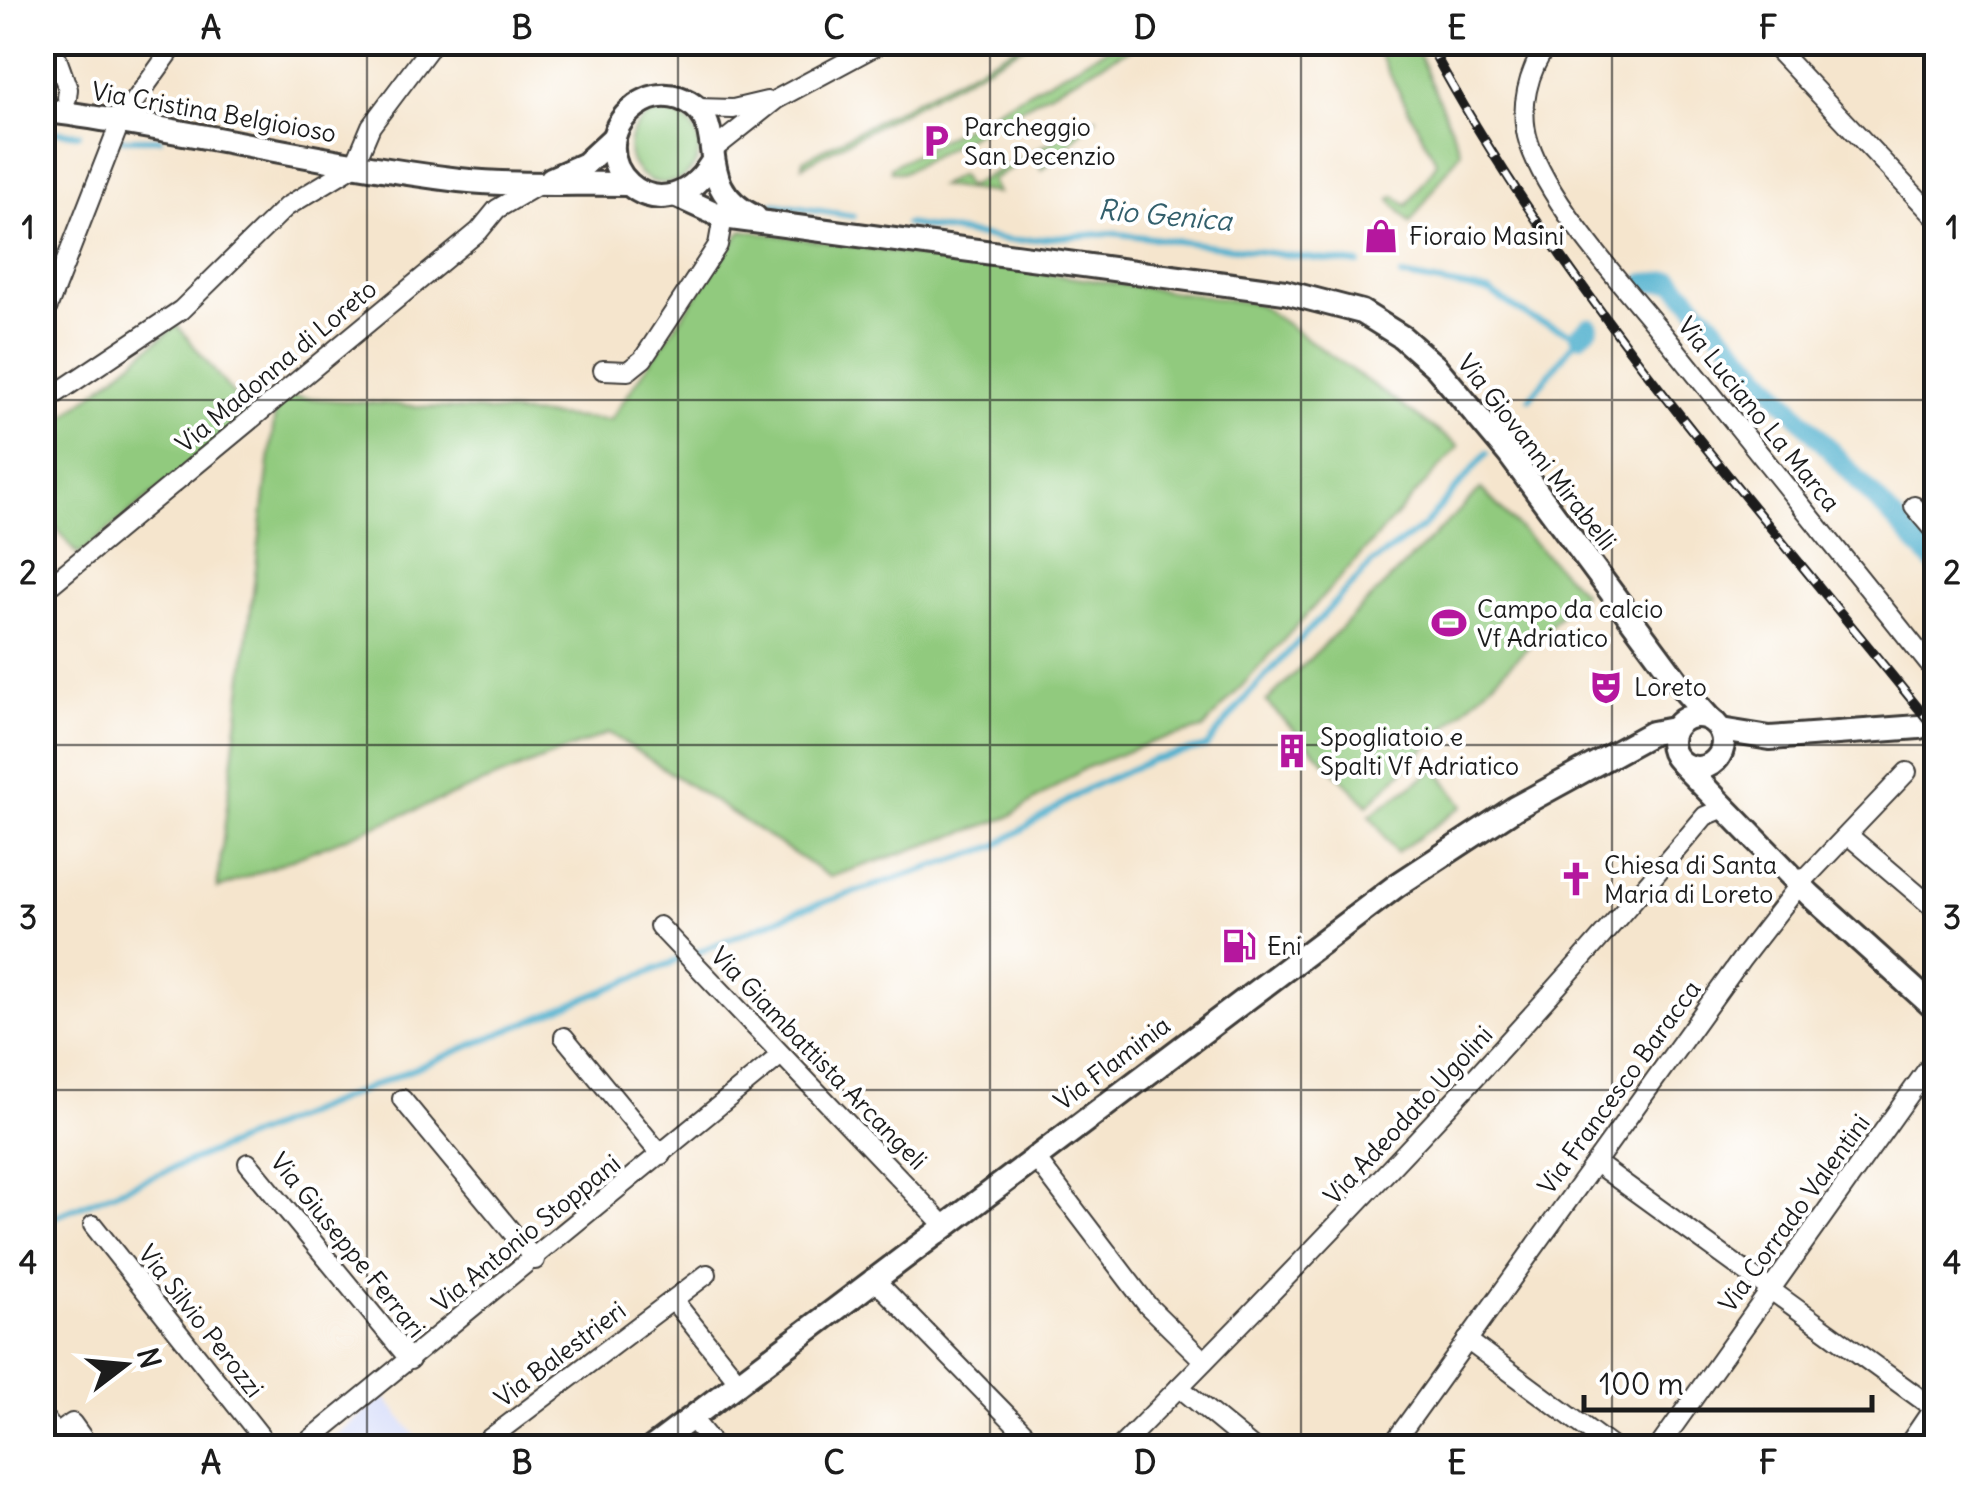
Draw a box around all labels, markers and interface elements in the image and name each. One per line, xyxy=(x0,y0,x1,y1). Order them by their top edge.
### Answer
text: A xyxy=(201,7,221,48)
text: B xyxy=(512,7,532,48)
text: C xyxy=(823,7,845,48)
text: D xyxy=(1134,7,1156,48)
text: E xyxy=(1448,7,1466,48)
text: F xyxy=(1759,7,1777,48)
street label: Via Cristina Belgioioso xyxy=(89,75,339,149)
place label: Parcheggio San Decenzio xyxy=(964,111,1116,172)
parking icon: Parcheggio San Decenzio xyxy=(917,122,955,160)
water label: Rio Genica xyxy=(1097,191,1235,239)
text: 1 xyxy=(22,207,34,248)
text: 1 xyxy=(1946,207,1958,248)
shop icon: Fioraio Masini xyxy=(1362,217,1400,255)
place label: Fioraio Masini xyxy=(1409,220,1564,252)
street label: Via Madonna di Loreto xyxy=(169,273,383,459)
street label: Via Luciano La Marca xyxy=(1671,310,1847,518)
street label: Via Giovanni Mirabelli xyxy=(1451,348,1623,556)
text: 2 xyxy=(19,552,37,593)
text: 2 xyxy=(1943,552,1961,593)
place label: Campo da calcio Vf Adriatico xyxy=(1477,593,1663,654)
sports icon: Campo da calcio Vf Adriatico xyxy=(1430,604,1468,642)
theatre icon: Loreto xyxy=(1587,668,1625,706)
place label: Loreto xyxy=(1634,671,1707,703)
place label: Spogliatoio e Spalti Vf Adriatico xyxy=(1320,721,1519,782)
building icon: Spogliatoio e Spalti Vf Adriatico xyxy=(1273,732,1311,770)
place label: Chiesa di Santa Maria di Loreto xyxy=(1604,849,1777,910)
church icon: Chiesa di Santa Maria di Loreto xyxy=(1557,860,1595,898)
text: 3 xyxy=(19,897,37,938)
text: 3 xyxy=(1943,897,1961,938)
fuel station icon: Eni xyxy=(1220,927,1258,965)
place label: Eni xyxy=(1267,930,1302,962)
street label: Via Giambattista Arcangeli xyxy=(704,940,934,1176)
street label: Via Francesco Baracca xyxy=(1531,974,1707,1200)
street label: Via Flaminia xyxy=(1048,1009,1176,1117)
street label: Via Adeodato Ugolini xyxy=(1317,1019,1499,1211)
street label: Via Corrado Valentini xyxy=(1711,1108,1877,1318)
street label: Via Giuseppe Ferrari xyxy=(264,1146,432,1344)
street label: Via Antonio Stoppani xyxy=(425,1147,627,1319)
street label: Via Silvio Perozzi xyxy=(131,1238,271,1404)
text: 4 xyxy=(19,1242,37,1283)
text: 4 xyxy=(1943,1242,1961,1283)
street label: Via Balestrieri xyxy=(488,1294,632,1414)
north arrow xyxy=(75,1315,175,1415)
text: N xyxy=(129,1344,169,1372)
scale bar xyxy=(1584,1350,1872,1412)
text: 100 m xyxy=(1599,1365,1684,1403)
text: A xyxy=(201,1442,221,1483)
text: B xyxy=(512,1442,532,1483)
text: C xyxy=(823,1442,845,1483)
text: D xyxy=(1134,1442,1156,1483)
text: E xyxy=(1448,1442,1466,1483)
text: F xyxy=(1759,1442,1777,1483)

